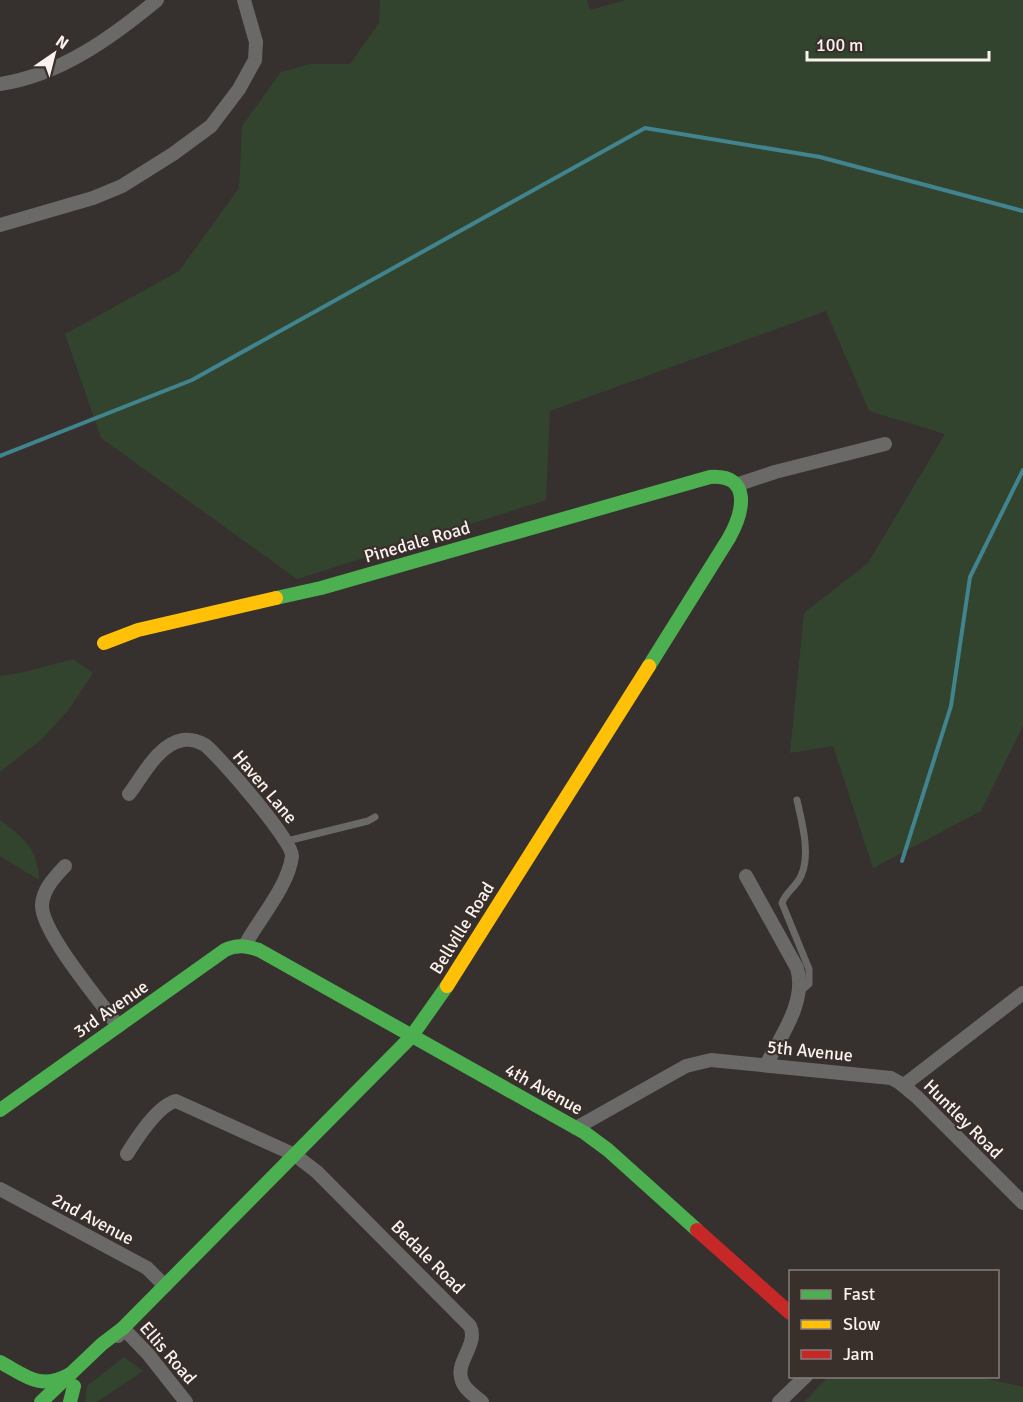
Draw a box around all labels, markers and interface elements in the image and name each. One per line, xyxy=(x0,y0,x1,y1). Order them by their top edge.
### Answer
north arrow xyxy=(24,24,84,84)
scale bar xyxy=(807,24,988,62)
text: N xyxy=(52,31,72,54)
text: 100 m xyxy=(816,34,863,56)
street label: Pinedale Road xyxy=(361,516,473,568)
street label: Haven Lane xyxy=(228,746,302,828)
street label: Bellville Road xyxy=(425,878,499,978)
street label: 3rd Avenue xyxy=(69,975,153,1043)
street label: 5th Avenue xyxy=(766,1036,854,1066)
street label: 4th Avenue xyxy=(501,1059,587,1119)
street label: Huntley Road xyxy=(919,1075,1007,1163)
street label: 2nd Avenue xyxy=(48,1188,138,1250)
street label: Bedale Road xyxy=(387,1216,469,1298)
legend xyxy=(789,1270,999,1378)
text: Fast xyxy=(843,1283,875,1305)
text: Slow xyxy=(843,1313,880,1335)
street label: Ellis Road xyxy=(135,1317,201,1389)
text: Jam xyxy=(843,1343,874,1365)

